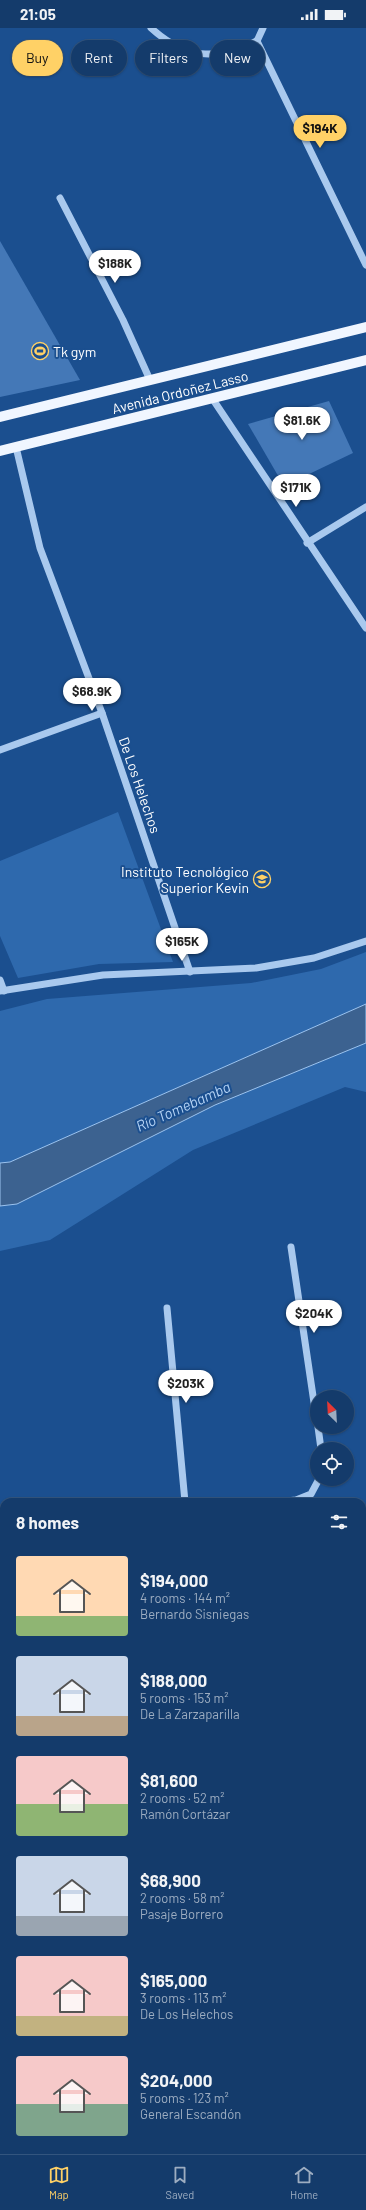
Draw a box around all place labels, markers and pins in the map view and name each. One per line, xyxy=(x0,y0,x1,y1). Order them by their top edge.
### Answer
pin: $194K xyxy=(292,115,348,149)
pin: $188K xyxy=(87,250,143,284)
sports icon: Tk gym xyxy=(30,341,50,361)
place label: Tk gym xyxy=(53,343,96,360)
pin: $81.6K xyxy=(269,407,335,441)
pin: $171K xyxy=(268,474,324,508)
pin: $68.9K xyxy=(59,678,125,712)
place label: Instituto Tecnológico Superior Kevin xyxy=(121,863,249,896)
school or university icon: Instituto Tecnológico Superior Kevin xyxy=(252,869,272,889)
pin: $165K xyxy=(154,928,210,962)
pin: $204K xyxy=(286,1300,342,1334)
pin: $203K xyxy=(158,1370,214,1404)

